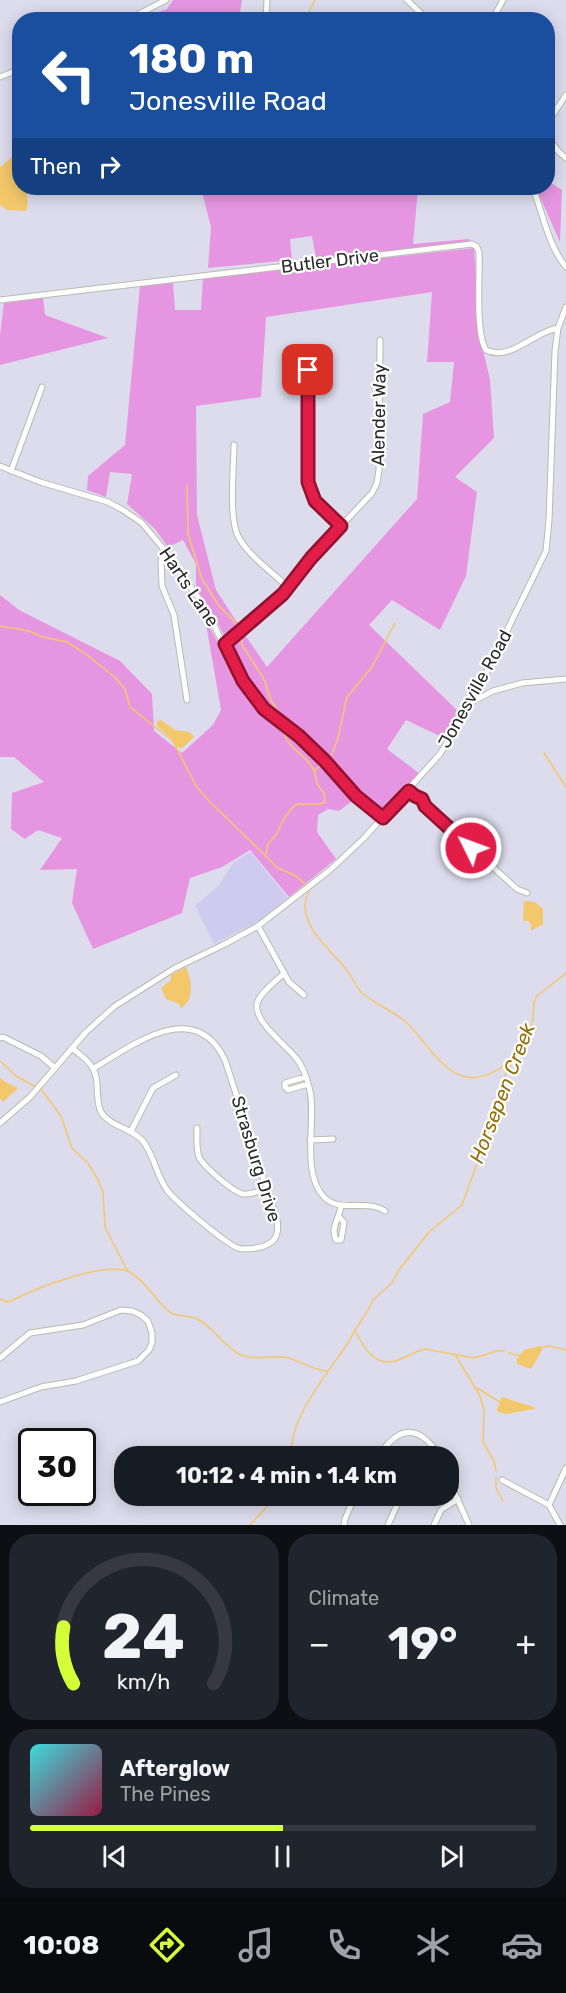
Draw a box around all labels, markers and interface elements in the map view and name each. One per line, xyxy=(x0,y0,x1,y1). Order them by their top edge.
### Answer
text: 180 m xyxy=(129,34,254,84)
icon: left xyxy=(30,36,108,114)
text: Jonesville Road xyxy=(129,85,327,117)
icon: right xyxy=(93,150,126,183)
text: Then xyxy=(30,153,81,180)
street label: Butler Drive xyxy=(280,244,380,278)
pin xyxy=(282,344,333,395)
icon: arrive xyxy=(291,353,324,386)
street label: Alender Way xyxy=(367,364,391,466)
street label: Harts Lane xyxy=(154,543,224,631)
street label: Jonesville Road xyxy=(433,626,517,752)
position arrow xyxy=(439,816,503,880)
water label: Horsepen Creek xyxy=(464,1019,540,1167)
street label: Strasburg Drive xyxy=(226,1093,286,1225)
speed limit sign: 30 xyxy=(18,1428,96,1506)
text: 10:12 · 4 min · 1.4 km xyxy=(176,1462,397,1489)
text: Climate xyxy=(309,1586,379,1610)
text: 24 xyxy=(102,1600,185,1674)
text: 19° xyxy=(388,1617,458,1670)
text: − xyxy=(309,1624,330,1663)
text: + xyxy=(515,1624,536,1663)
text: km/h xyxy=(117,1669,171,1694)
text: Afterglow xyxy=(120,1755,230,1782)
text: The Pines xyxy=(120,1782,211,1806)
icon: previous xyxy=(98,1840,131,1873)
icon: pause xyxy=(266,1840,299,1873)
icon: next xyxy=(435,1840,468,1873)
icon: directions xyxy=(146,1924,188,1966)
icon: music xyxy=(235,1924,277,1966)
icon: phone xyxy=(323,1924,365,1966)
icon: climate xyxy=(412,1924,454,1966)
icon: car xyxy=(501,1924,543,1966)
text: 10:08 xyxy=(23,1929,100,1961)

